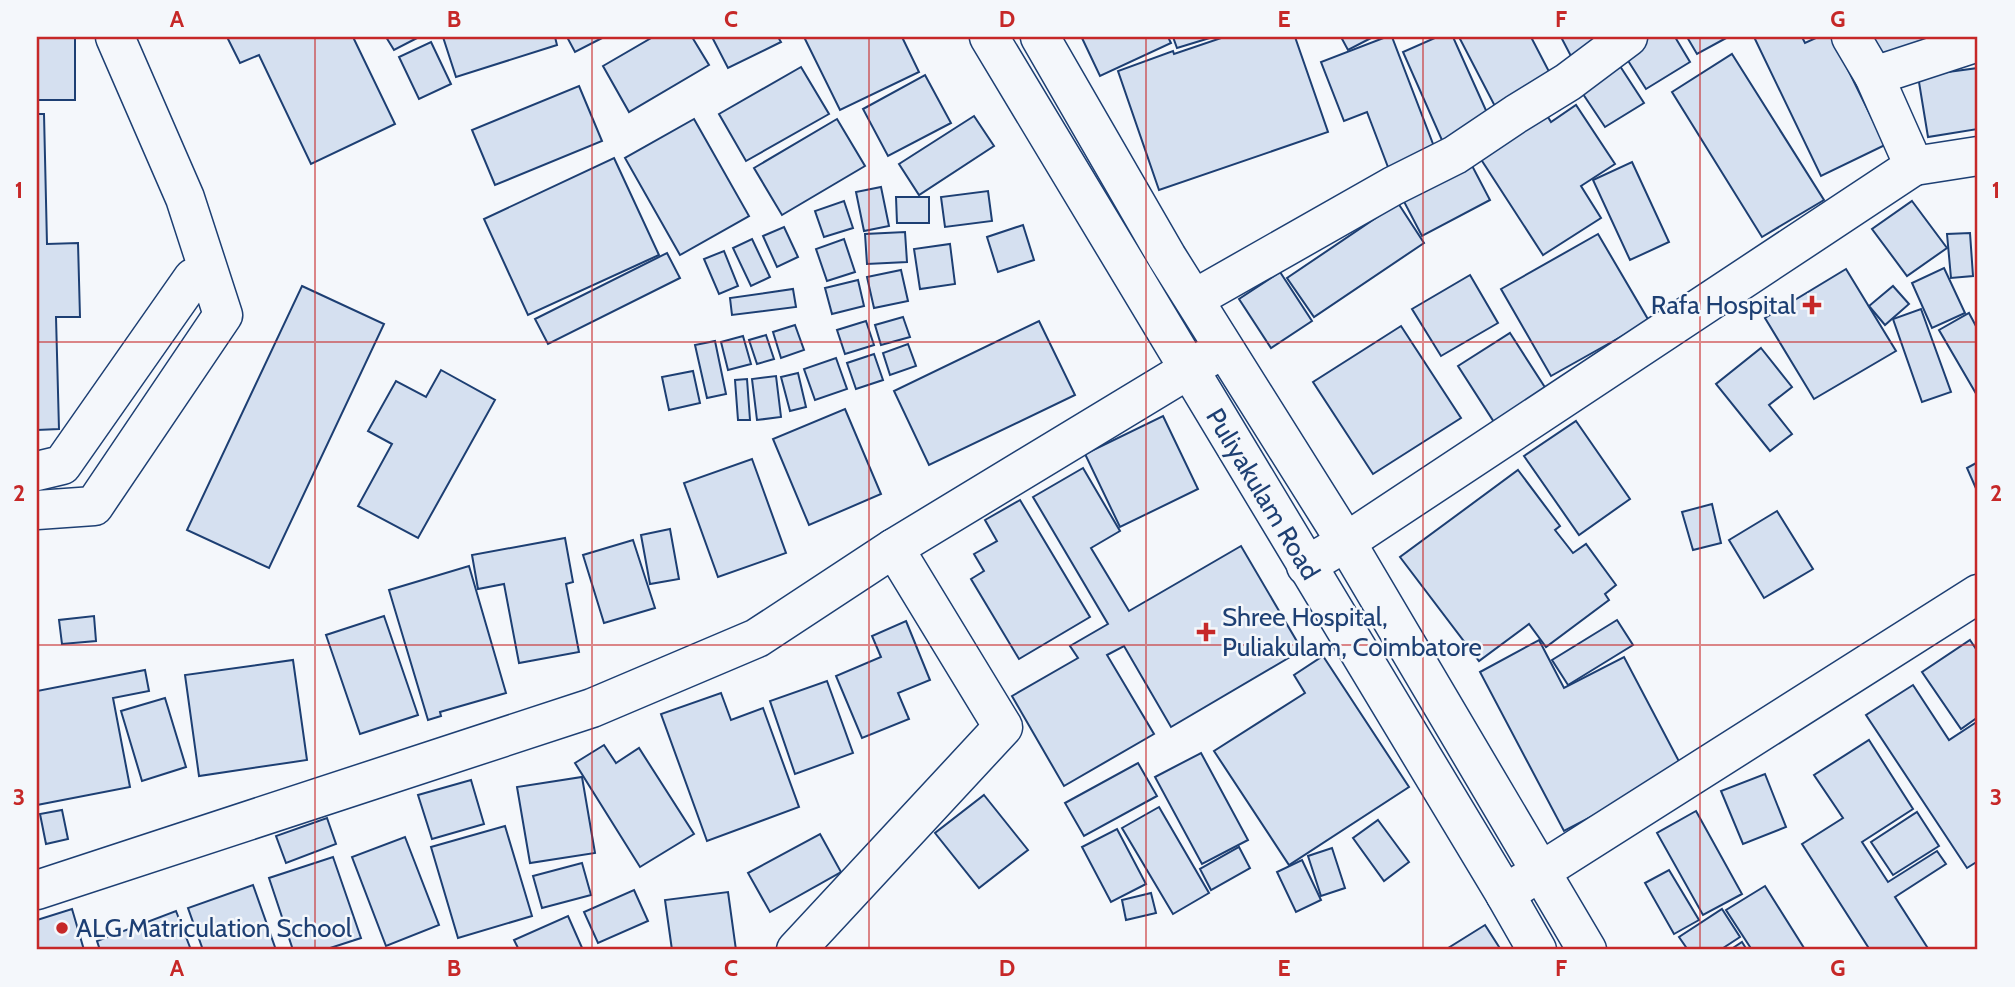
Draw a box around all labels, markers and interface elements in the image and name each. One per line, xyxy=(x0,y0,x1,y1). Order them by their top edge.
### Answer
text: A xyxy=(170,5,185,33)
text: B xyxy=(447,5,461,33)
text: C xyxy=(724,5,738,33)
text: D xyxy=(999,5,1015,33)
text: E xyxy=(1277,5,1291,33)
text: F xyxy=(1555,5,1567,33)
text: G xyxy=(1830,5,1846,33)
text: 1 xyxy=(15,176,23,204)
text: 1 xyxy=(1992,176,2000,204)
place label: Rafa Hospital xyxy=(1651,289,1796,321)
marker: Rafa Hospital xyxy=(1802,295,1822,315)
street label: Puliyakulam Road xyxy=(1199,402,1327,586)
text: 2 xyxy=(13,479,25,507)
text: 2 xyxy=(1990,479,2002,507)
place label: Shree Hospital, Puliakulam, Coimbatore xyxy=(1222,601,1482,663)
marker: Shree Hospital, Puliakulam, Coimbatore xyxy=(1196,622,1216,642)
text: 3 xyxy=(13,783,25,811)
text: 3 xyxy=(1990,783,2002,811)
place label: ALG Matriculation School xyxy=(76,912,352,944)
marker: ALG Matriculation School xyxy=(54,920,70,936)
text: A xyxy=(170,954,185,982)
text: B xyxy=(447,954,461,982)
text: C xyxy=(724,954,738,982)
text: D xyxy=(999,954,1015,982)
text: E xyxy=(1277,954,1291,982)
text: F xyxy=(1555,954,1567,982)
text: G xyxy=(1830,954,1846,982)

